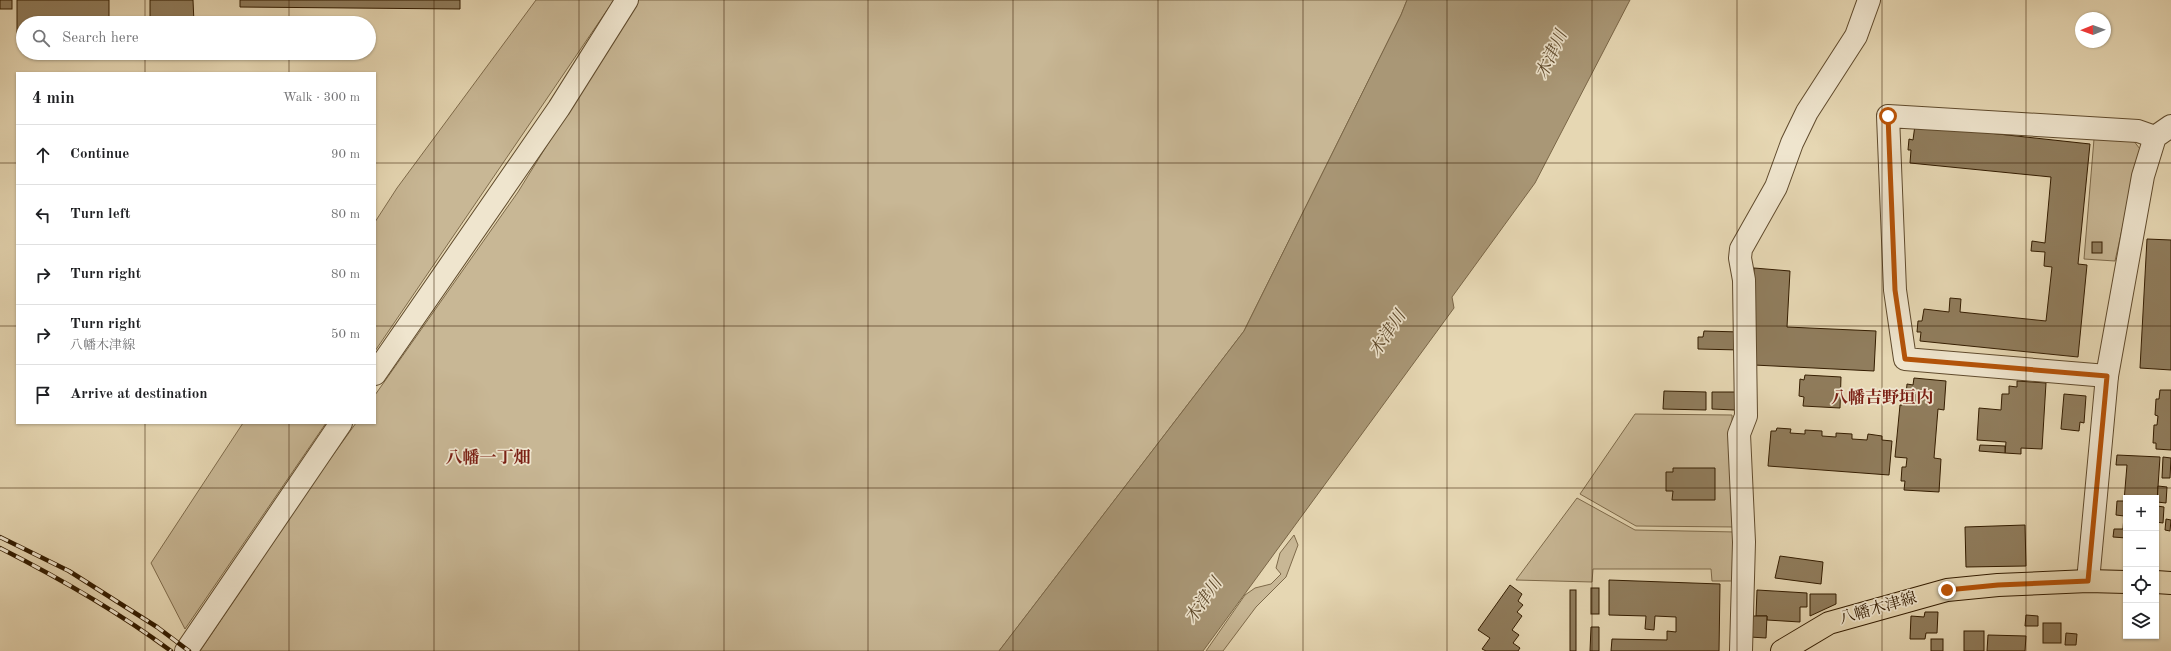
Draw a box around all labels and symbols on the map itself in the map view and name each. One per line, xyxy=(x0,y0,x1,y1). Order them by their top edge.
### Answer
north arrow xyxy=(2075,12,2111,48)
water label: 木津川 xyxy=(1532,26,1571,82)
route start xyxy=(1879,107,1897,125)
water label: 木津川 xyxy=(1365,305,1410,360)
district label: 八幡吉野垣内 xyxy=(1831,388,1933,407)
district label: 八幡一丁畑 xyxy=(446,448,531,467)
water label: 木津川 xyxy=(1181,572,1227,627)
route end xyxy=(1938,581,1956,599)
street label: 八幡木津線 xyxy=(1837,588,1919,628)

